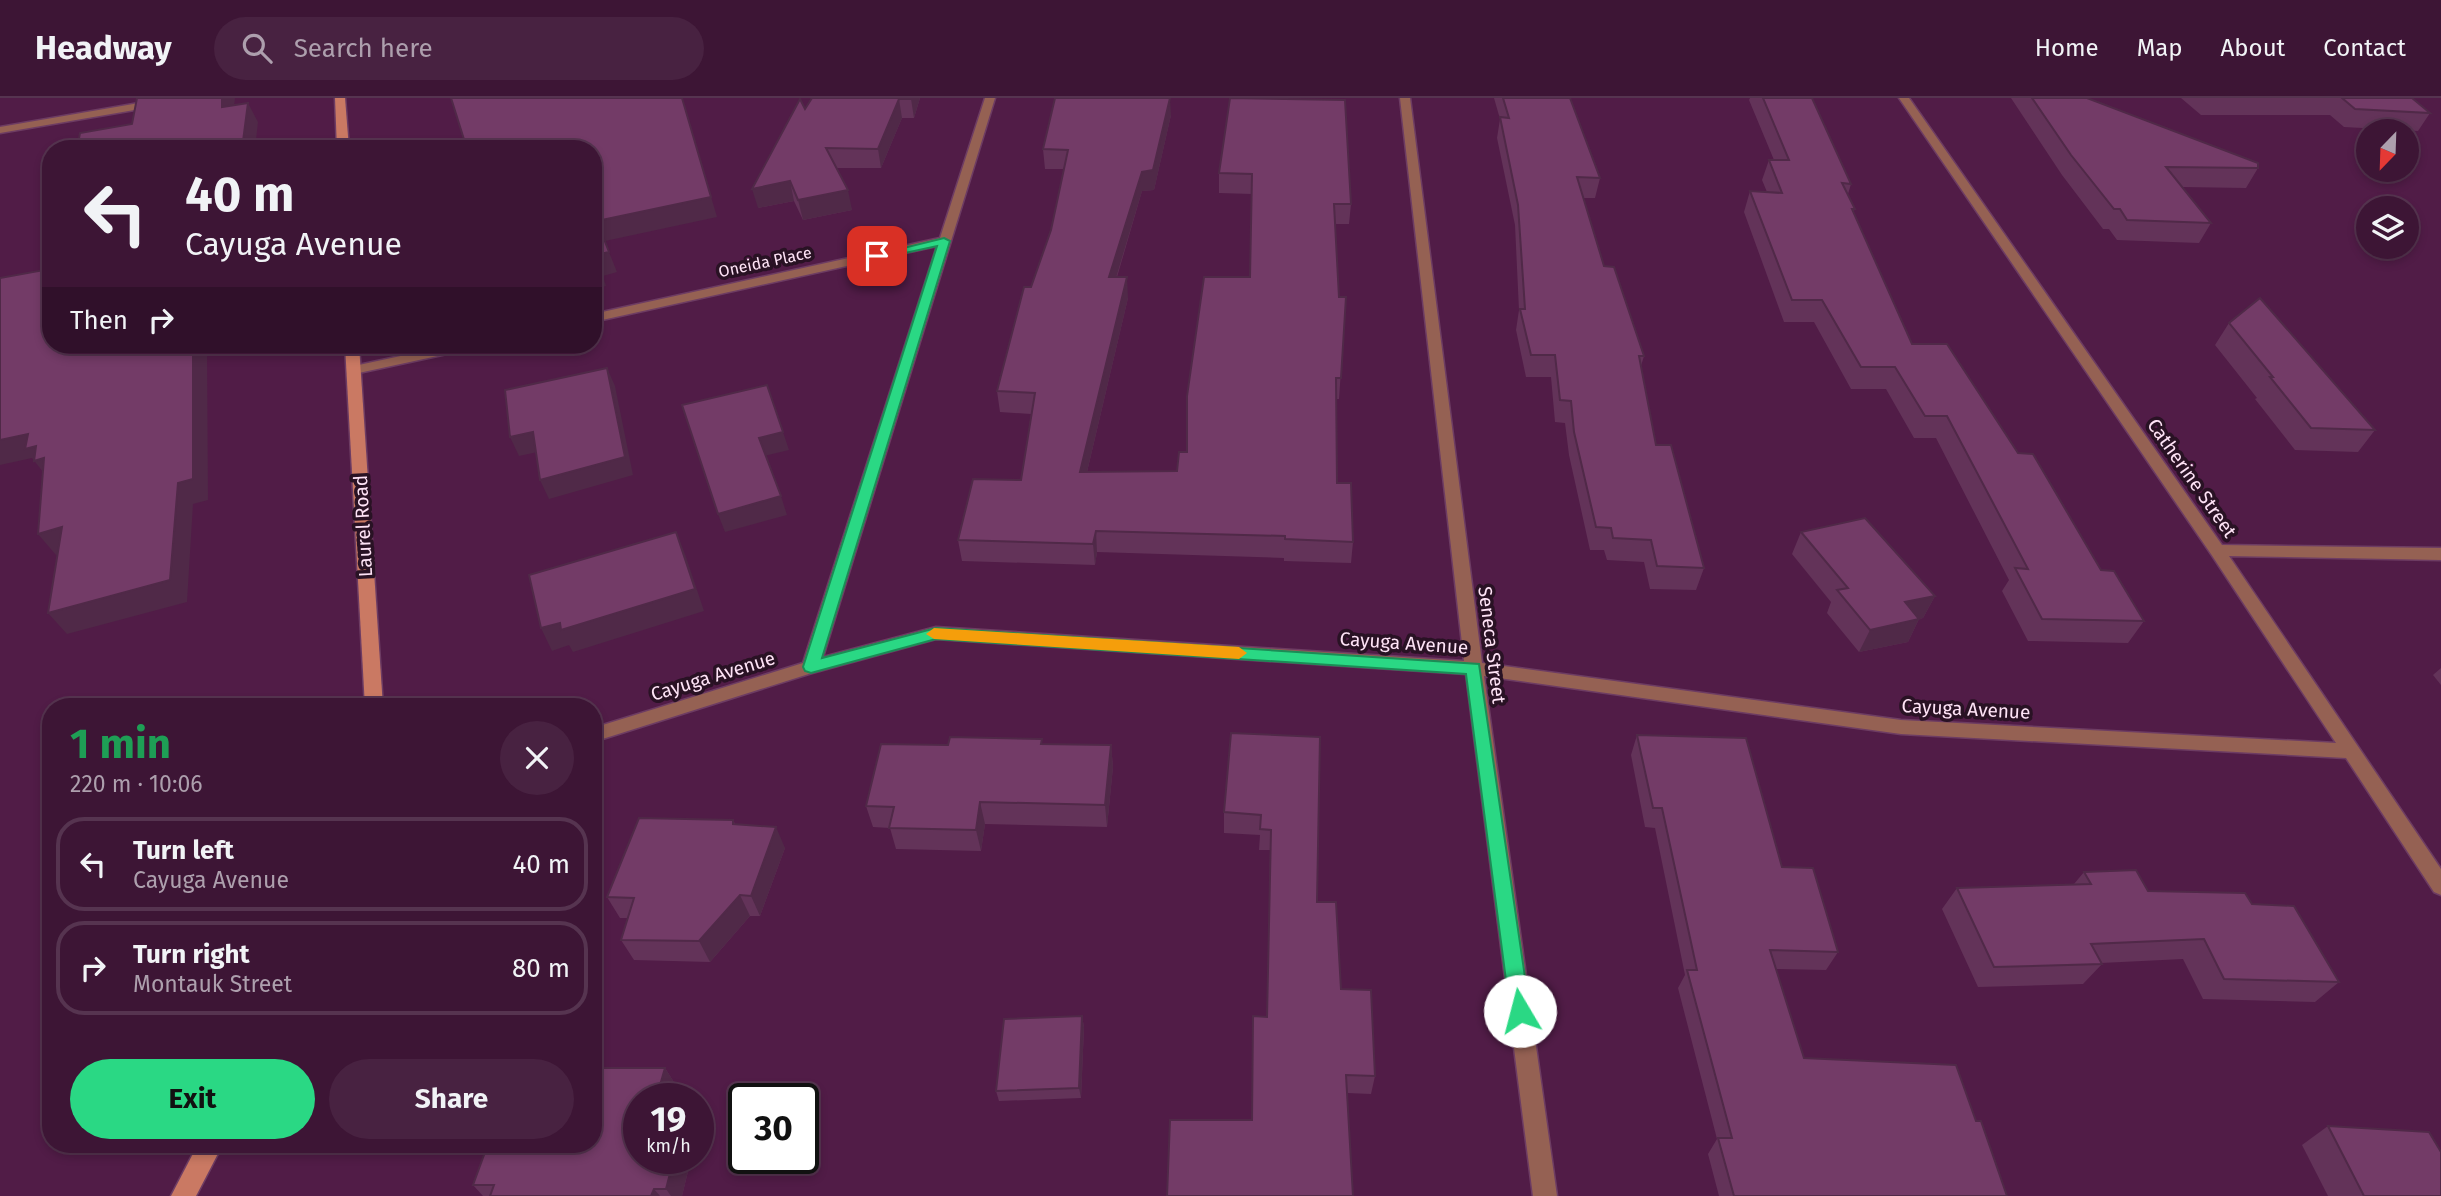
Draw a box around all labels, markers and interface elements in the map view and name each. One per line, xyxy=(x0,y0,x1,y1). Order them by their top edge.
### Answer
search box xyxy=(214,17,704,80)
text: Headway xyxy=(35,28,172,68)
icon: search xyxy=(238,29,276,67)
text: Search here xyxy=(294,33,433,64)
text: Home xyxy=(2035,34,2099,62)
text: Map xyxy=(2137,34,2183,62)
text: About xyxy=(2221,34,2285,62)
text: Contact xyxy=(2323,34,2406,62)
north arrow xyxy=(2356,119,2418,182)
map controls xyxy=(2356,119,2419,259)
text: 40 m xyxy=(185,165,294,224)
icon: left xyxy=(70,168,161,259)
button: layers xyxy=(2356,196,2419,259)
text: Cayuga Avenue xyxy=(185,225,402,263)
pin xyxy=(847,226,907,286)
icon: arrive xyxy=(858,237,896,275)
street label: Oneida Place xyxy=(717,243,813,281)
icon: right xyxy=(142,301,180,339)
text: Then xyxy=(70,305,128,336)
street label: Catherine Street xyxy=(2142,414,2242,542)
street label: Laurel Road xyxy=(349,474,377,578)
street label: Seneca Street xyxy=(1473,585,1511,705)
street label: Cayuga Avenue xyxy=(1339,627,1469,659)
street label: Cayuga Avenue xyxy=(648,646,778,706)
street label: Cayuga Avenue xyxy=(1901,694,2031,724)
text: 1 min xyxy=(70,719,171,769)
button: close xyxy=(500,721,574,795)
text: 220 m · 10:06 xyxy=(70,770,203,798)
text: Turn left xyxy=(133,835,234,866)
icon: left xyxy=(74,845,112,883)
text: 40 m xyxy=(512,849,570,880)
text: Cayuga Avenue xyxy=(133,866,289,894)
text: Turn right xyxy=(133,939,250,970)
icon: right xyxy=(74,949,112,987)
text: 80 m xyxy=(512,953,570,984)
text: Montauk Street xyxy=(133,970,292,998)
position arrow xyxy=(1483,974,1557,1048)
button: Exit xyxy=(70,1059,315,1139)
button: Share xyxy=(329,1059,574,1139)
speed limit sign: 30 xyxy=(728,1083,819,1174)
text: 19 xyxy=(651,1098,686,1140)
text: km/h xyxy=(646,1135,691,1157)

